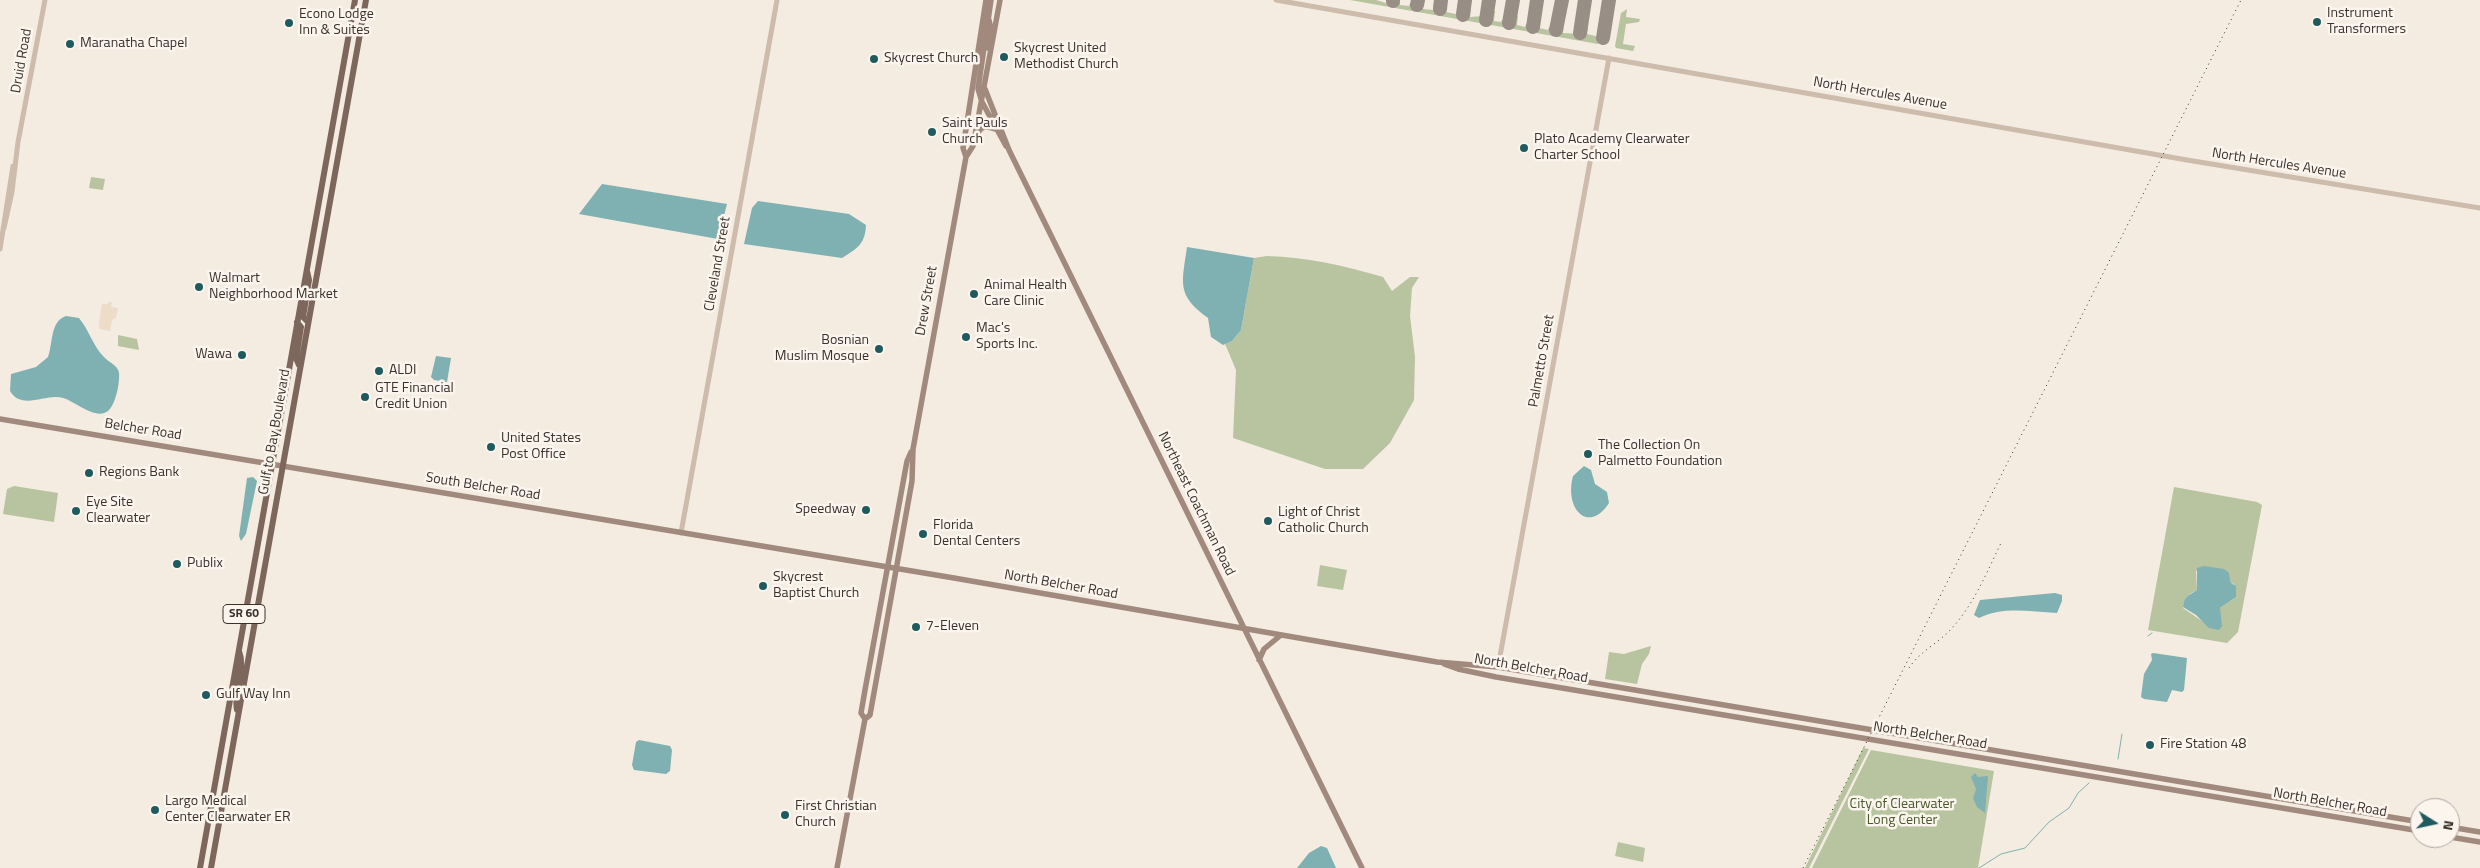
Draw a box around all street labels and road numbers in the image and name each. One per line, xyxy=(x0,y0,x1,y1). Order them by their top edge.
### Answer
street label: Druid Road xyxy=(8,27,36,95)
street label: North Hercules Avenue xyxy=(1812,74,1948,114)
street label: North Hercules Avenue xyxy=(2211,145,2347,183)
street label: Cleveland Street xyxy=(701,215,735,313)
street label: Drew Street xyxy=(913,265,941,337)
street label: Palmetto Street xyxy=(1526,313,1558,409)
street label: Gulf to Bay Boulevard xyxy=(256,368,294,496)
street label: Belcher Road xyxy=(103,416,183,444)
street label: Northeast Coachman Road xyxy=(1154,429,1238,579)
street label: South Belcher Road xyxy=(425,470,541,504)
street label: North Belcher Road xyxy=(1003,567,1119,603)
road number: SR 60 xyxy=(223,604,265,624)
street label: North Belcher Road xyxy=(1473,651,1589,687)
street label: North Belcher Road xyxy=(1872,719,1988,753)
street label: North Belcher Road xyxy=(2272,785,2388,821)

